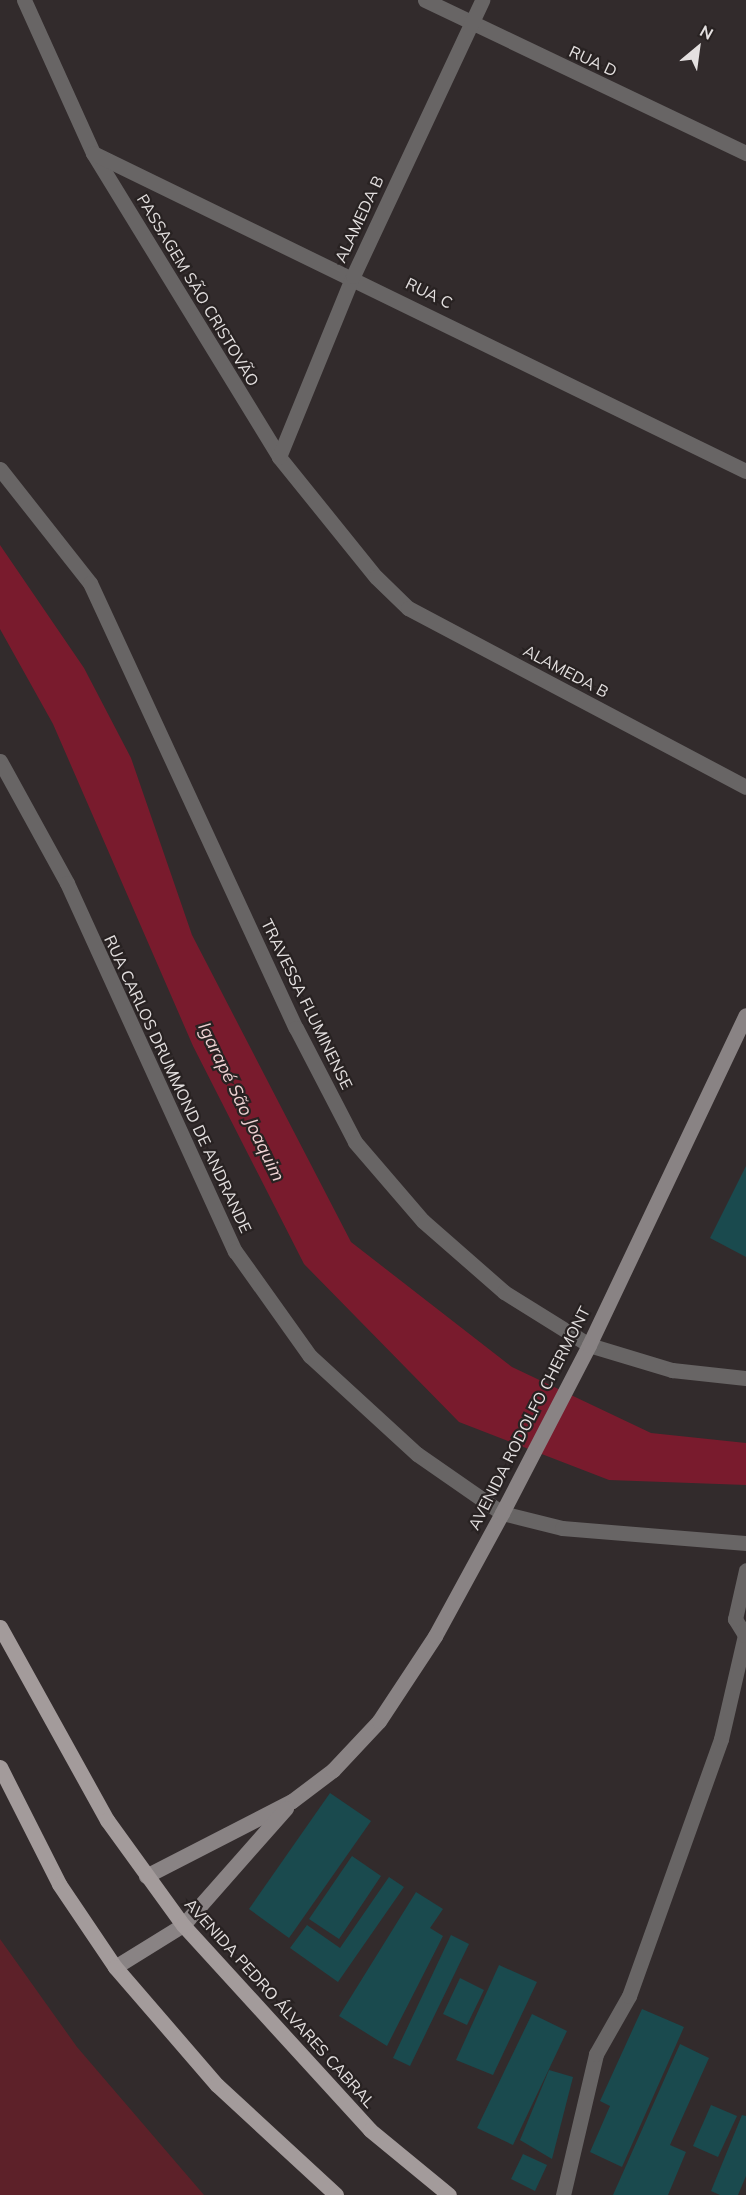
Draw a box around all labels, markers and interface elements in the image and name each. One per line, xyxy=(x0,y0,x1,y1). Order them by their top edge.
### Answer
north arrow xyxy=(668,18,728,78)
text: N xyxy=(697,21,717,44)
street label: RUA D xyxy=(566,42,620,80)
street label: ALAMEDA B xyxy=(331,173,387,265)
street label: PASSAGEM SÃO CRISTOVÃO xyxy=(133,191,263,389)
street label: RUA C xyxy=(403,274,455,312)
street label: ALAMEDA B xyxy=(520,641,612,701)
street label: TRAVESSA FLUMINENSE xyxy=(257,916,357,1092)
street label: RUA CARLOS DRUMMOND DE ANDRANDE xyxy=(100,932,256,1236)
water label: Igarapé São Joaquim xyxy=(193,1019,289,1185)
street label: AVENIDA RODOLFO CHERMONT xyxy=(464,1303,594,1533)
street label: AVENIDA PEDRO ÁLVARES CABRAL xyxy=(181,1895,379,2111)

